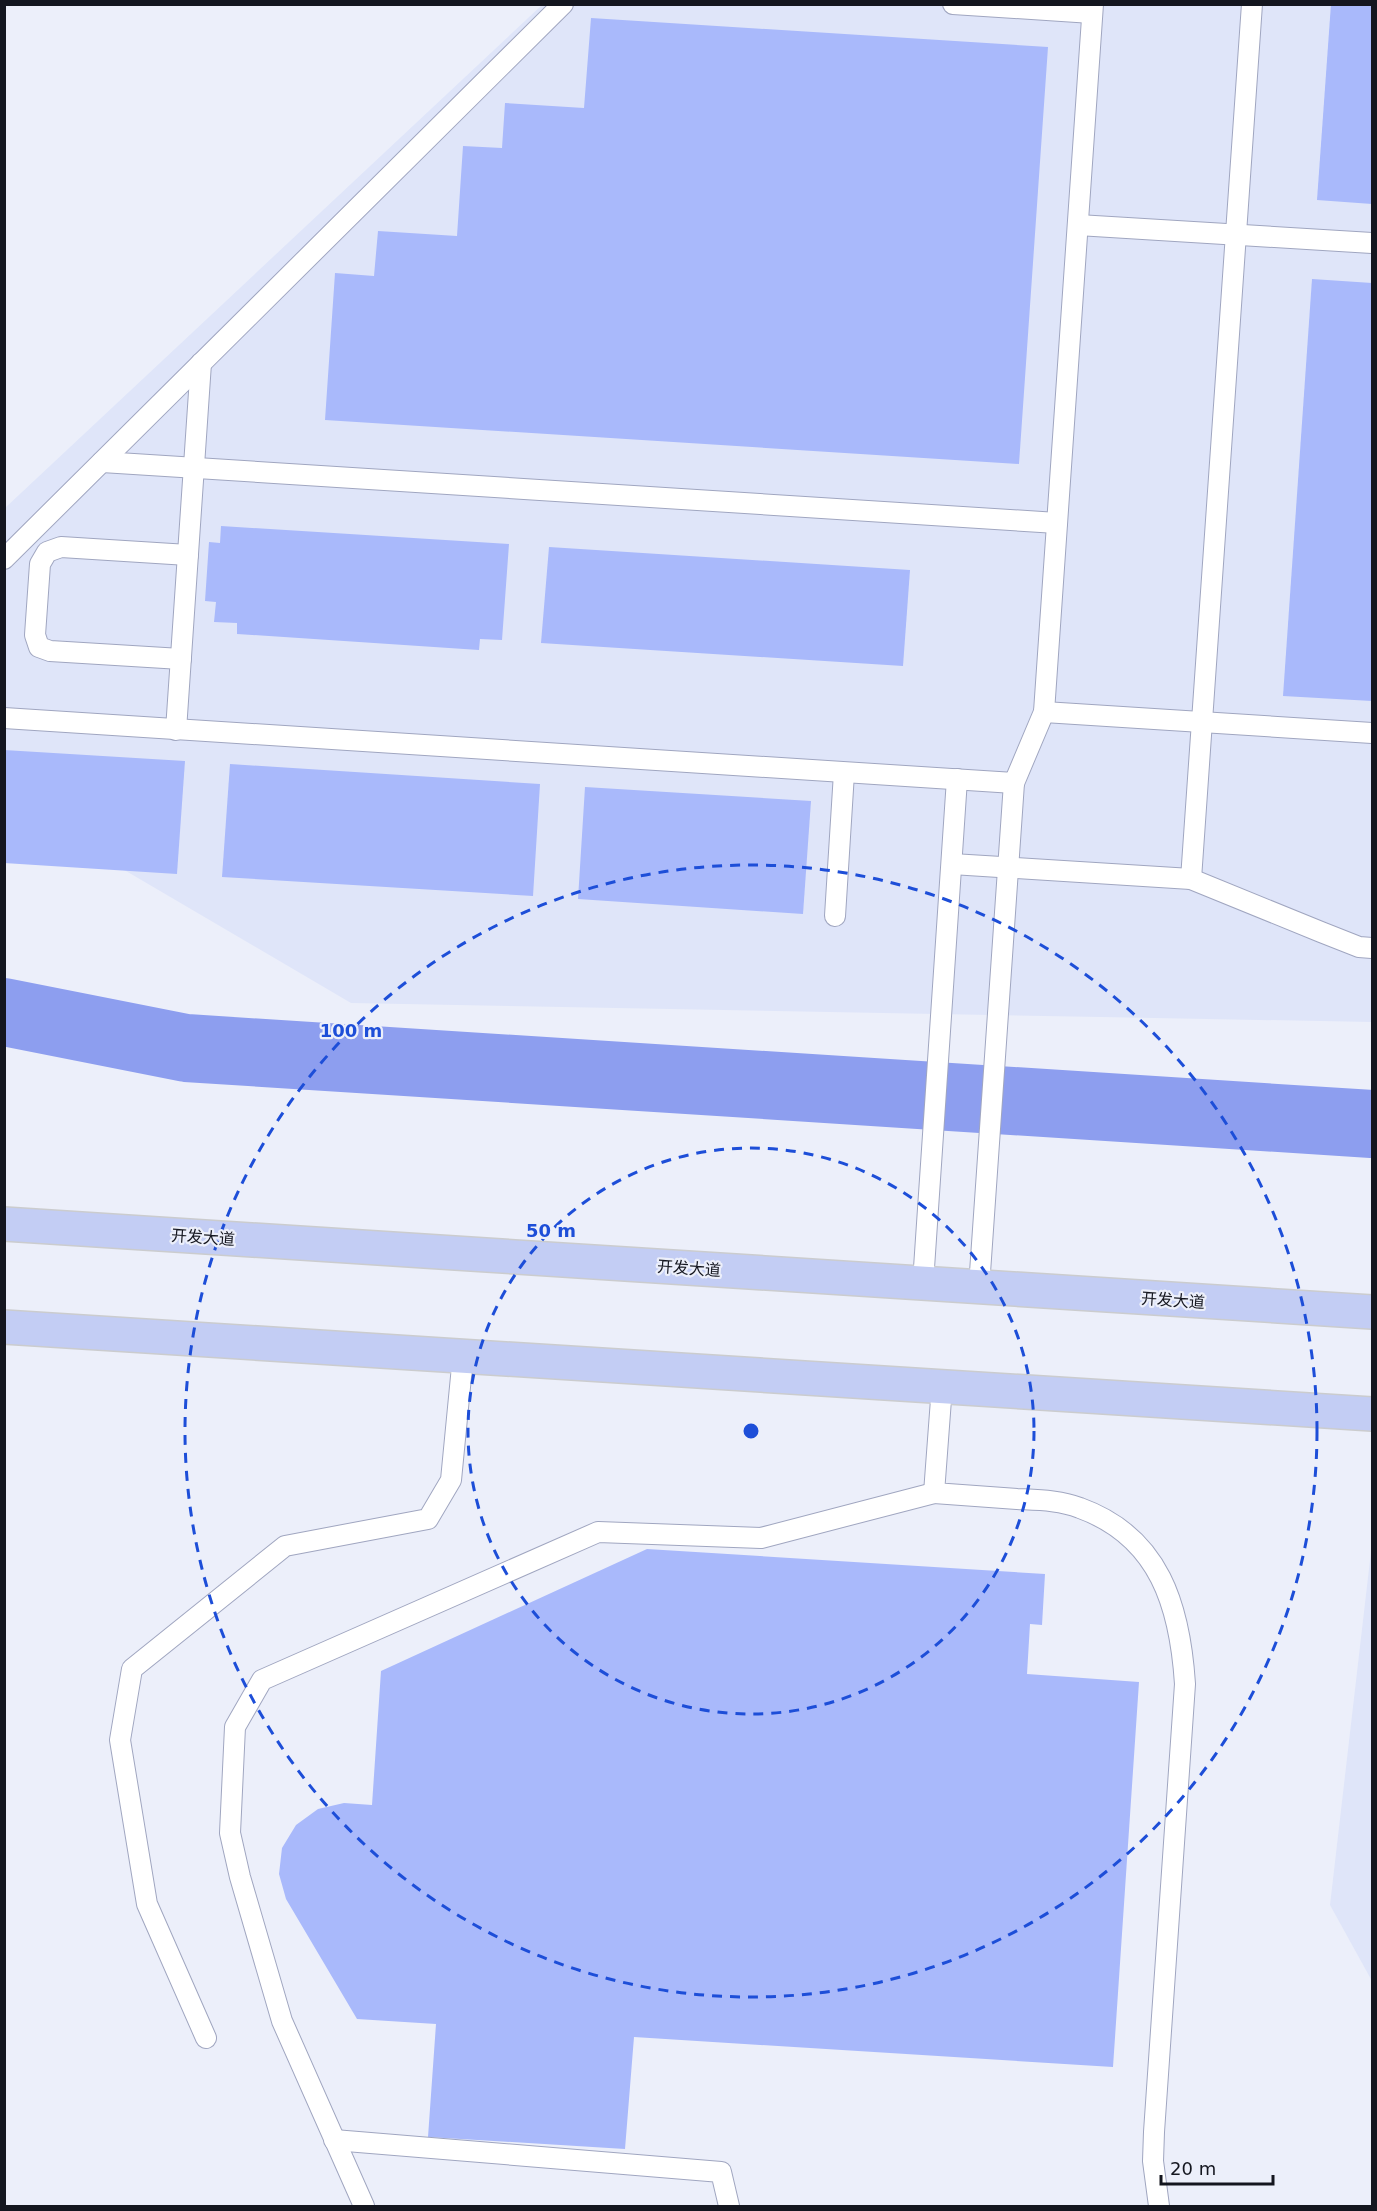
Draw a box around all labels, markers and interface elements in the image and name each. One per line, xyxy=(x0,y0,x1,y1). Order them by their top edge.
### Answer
text: 100 m xyxy=(320,1020,382,1041)
text: 50 m xyxy=(526,1220,576,1241)
street label: 开发大道 xyxy=(170,1226,236,1249)
street label: 开发大道 xyxy=(656,1257,722,1280)
street label: 开发大道 xyxy=(1140,1289,1206,1312)
centre of rings xyxy=(741,1421,761,1441)
scale bar xyxy=(1161,2148,1274,2186)
text: 20 m xyxy=(1170,2158,1216,2179)

